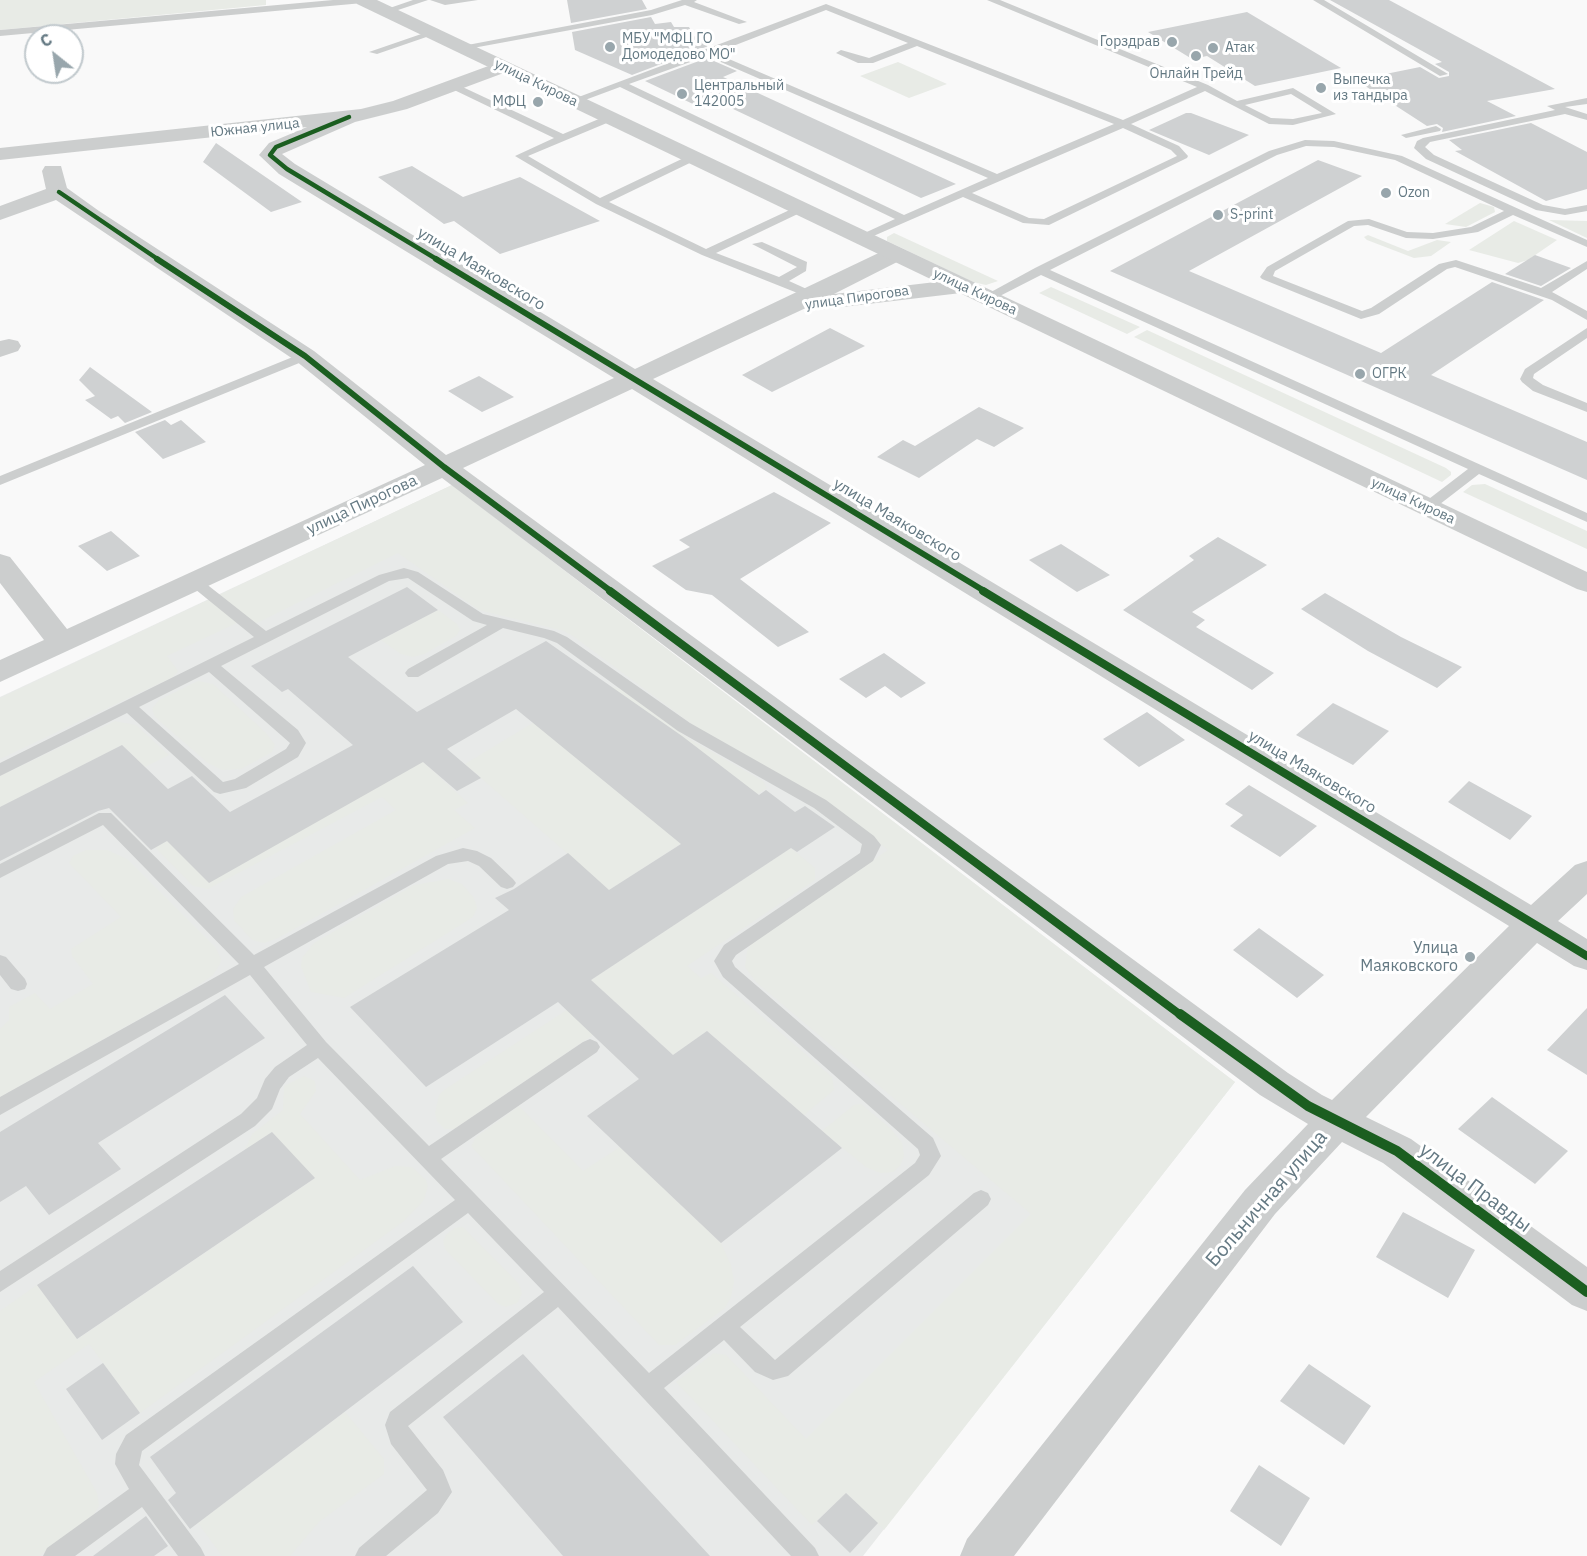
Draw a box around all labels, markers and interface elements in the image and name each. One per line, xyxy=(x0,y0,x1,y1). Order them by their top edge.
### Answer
north arrow xyxy=(24,24,84,84)
text: С xyxy=(36,29,56,51)
place label: МБУ "МФЦ ГО Домодедово МО" xyxy=(622,31,736,63)
place label: Горздрав xyxy=(1100,34,1160,50)
marker: Горздрав xyxy=(1165,35,1179,49)
marker: МБУ "МФЦ ГО Домодедово МО" xyxy=(603,40,617,54)
place label: Атак xyxy=(1225,40,1255,56)
marker: Атак xyxy=(1206,41,1220,55)
marker: Онлайн Трейд xyxy=(1189,49,1203,63)
street label: улица Кирова xyxy=(492,56,580,110)
place label: Онлайн Трейд xyxy=(1149,66,1243,82)
place label: Выпечка из тандыра xyxy=(1333,72,1408,104)
place label: Центральный 142005 xyxy=(694,78,784,110)
marker: Выпечка из тандыра xyxy=(1314,81,1328,95)
marker: Центральный 142005 xyxy=(675,87,689,101)
place label: МФЦ xyxy=(493,94,526,110)
marker: МФЦ xyxy=(531,95,545,109)
street label: Южная улица xyxy=(210,115,300,141)
place label: Ozon xyxy=(1398,185,1430,201)
marker: Ozon xyxy=(1379,186,1393,200)
place label: S-print xyxy=(1230,207,1273,223)
marker: S-print xyxy=(1211,208,1225,222)
street label: улица Маяковского xyxy=(414,223,548,315)
street label: улица Кирова xyxy=(930,265,1020,319)
street label: улица Пирогова xyxy=(804,282,910,314)
place label: ОГРК xyxy=(1372,366,1407,382)
marker: ОГРК xyxy=(1353,367,1367,381)
street label: улица Пирогова xyxy=(304,471,420,539)
street label: улица Маяковского xyxy=(830,474,964,566)
street label: улица Кирова xyxy=(1368,474,1458,528)
street label: улица Маяковского xyxy=(1245,726,1379,818)
place label: Улица Маяковского xyxy=(1360,938,1458,976)
marker: Улица Маяковского xyxy=(1463,950,1477,964)
street label: Больничная улица xyxy=(1201,1126,1333,1272)
street label: улица Правды xyxy=(1414,1138,1536,1238)

